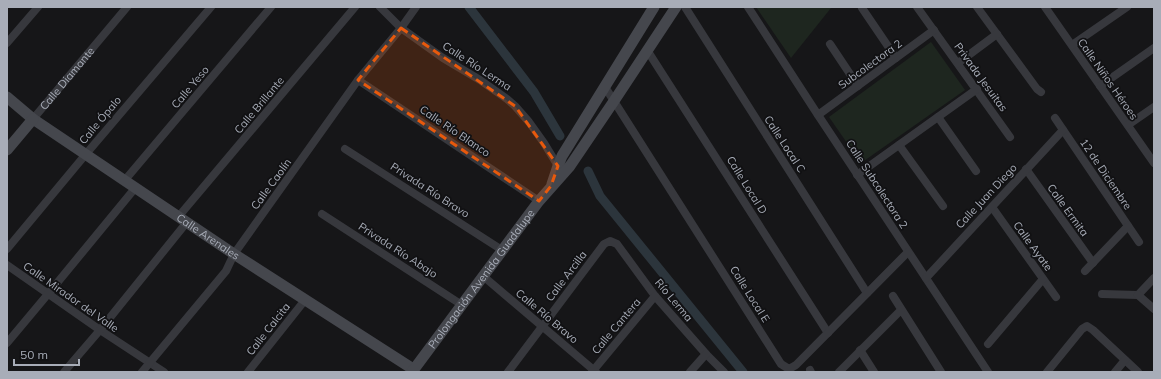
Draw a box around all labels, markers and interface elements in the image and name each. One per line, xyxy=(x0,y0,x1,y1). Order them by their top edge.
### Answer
street label: Subcolectora 2 xyxy=(835,36,905,92)
street label: Calle Niños Héroes xyxy=(1075,36,1141,122)
street label: Calle Río Lerma xyxy=(440,38,514,94)
street label: Privada Jesuitas xyxy=(951,40,1011,114)
street label: Calle Diamante xyxy=(37,44,98,113)
street label: Calle Yeso xyxy=(168,63,212,111)
street label: Calle Brillante xyxy=(231,74,287,136)
street label: Calle Ópalo xyxy=(76,93,124,147)
street label: Calle Río Blanco xyxy=(417,102,493,160)
street label: Calle Local C xyxy=(761,113,809,175)
street label: 12 de Diciembre xyxy=(1077,136,1135,212)
street label: Calle Subcolectora 2 xyxy=(843,137,911,232)
street label: Calle Local D xyxy=(724,153,770,217)
street label: Calle Caolín xyxy=(248,156,294,212)
street label: Privada Río Bravo xyxy=(388,159,472,221)
street label: Calle Juan Diego xyxy=(952,161,1020,231)
street label: Calle Ermita xyxy=(1044,181,1092,239)
street label: Prolongación Avenida Guadalupe xyxy=(425,206,538,351)
street label: Calle Arenales xyxy=(174,210,242,263)
street label: Calle Ayate xyxy=(1010,218,1056,274)
street label: Privada Río Abajo xyxy=(356,219,440,281)
street label: Calle Arcilla xyxy=(542,248,590,304)
street label: Calle Mirador del Valle xyxy=(21,259,121,335)
street label: Calle Local E xyxy=(727,263,773,325)
street label: Río Lerma xyxy=(652,276,696,324)
street label: Calle Río Bravo xyxy=(513,286,581,346)
street label: Calle Cantera xyxy=(589,295,643,357)
street label: Calle Calcita xyxy=(243,300,293,358)
scale bar xyxy=(14,341,79,367)
text: 50 m xyxy=(20,347,48,362)

